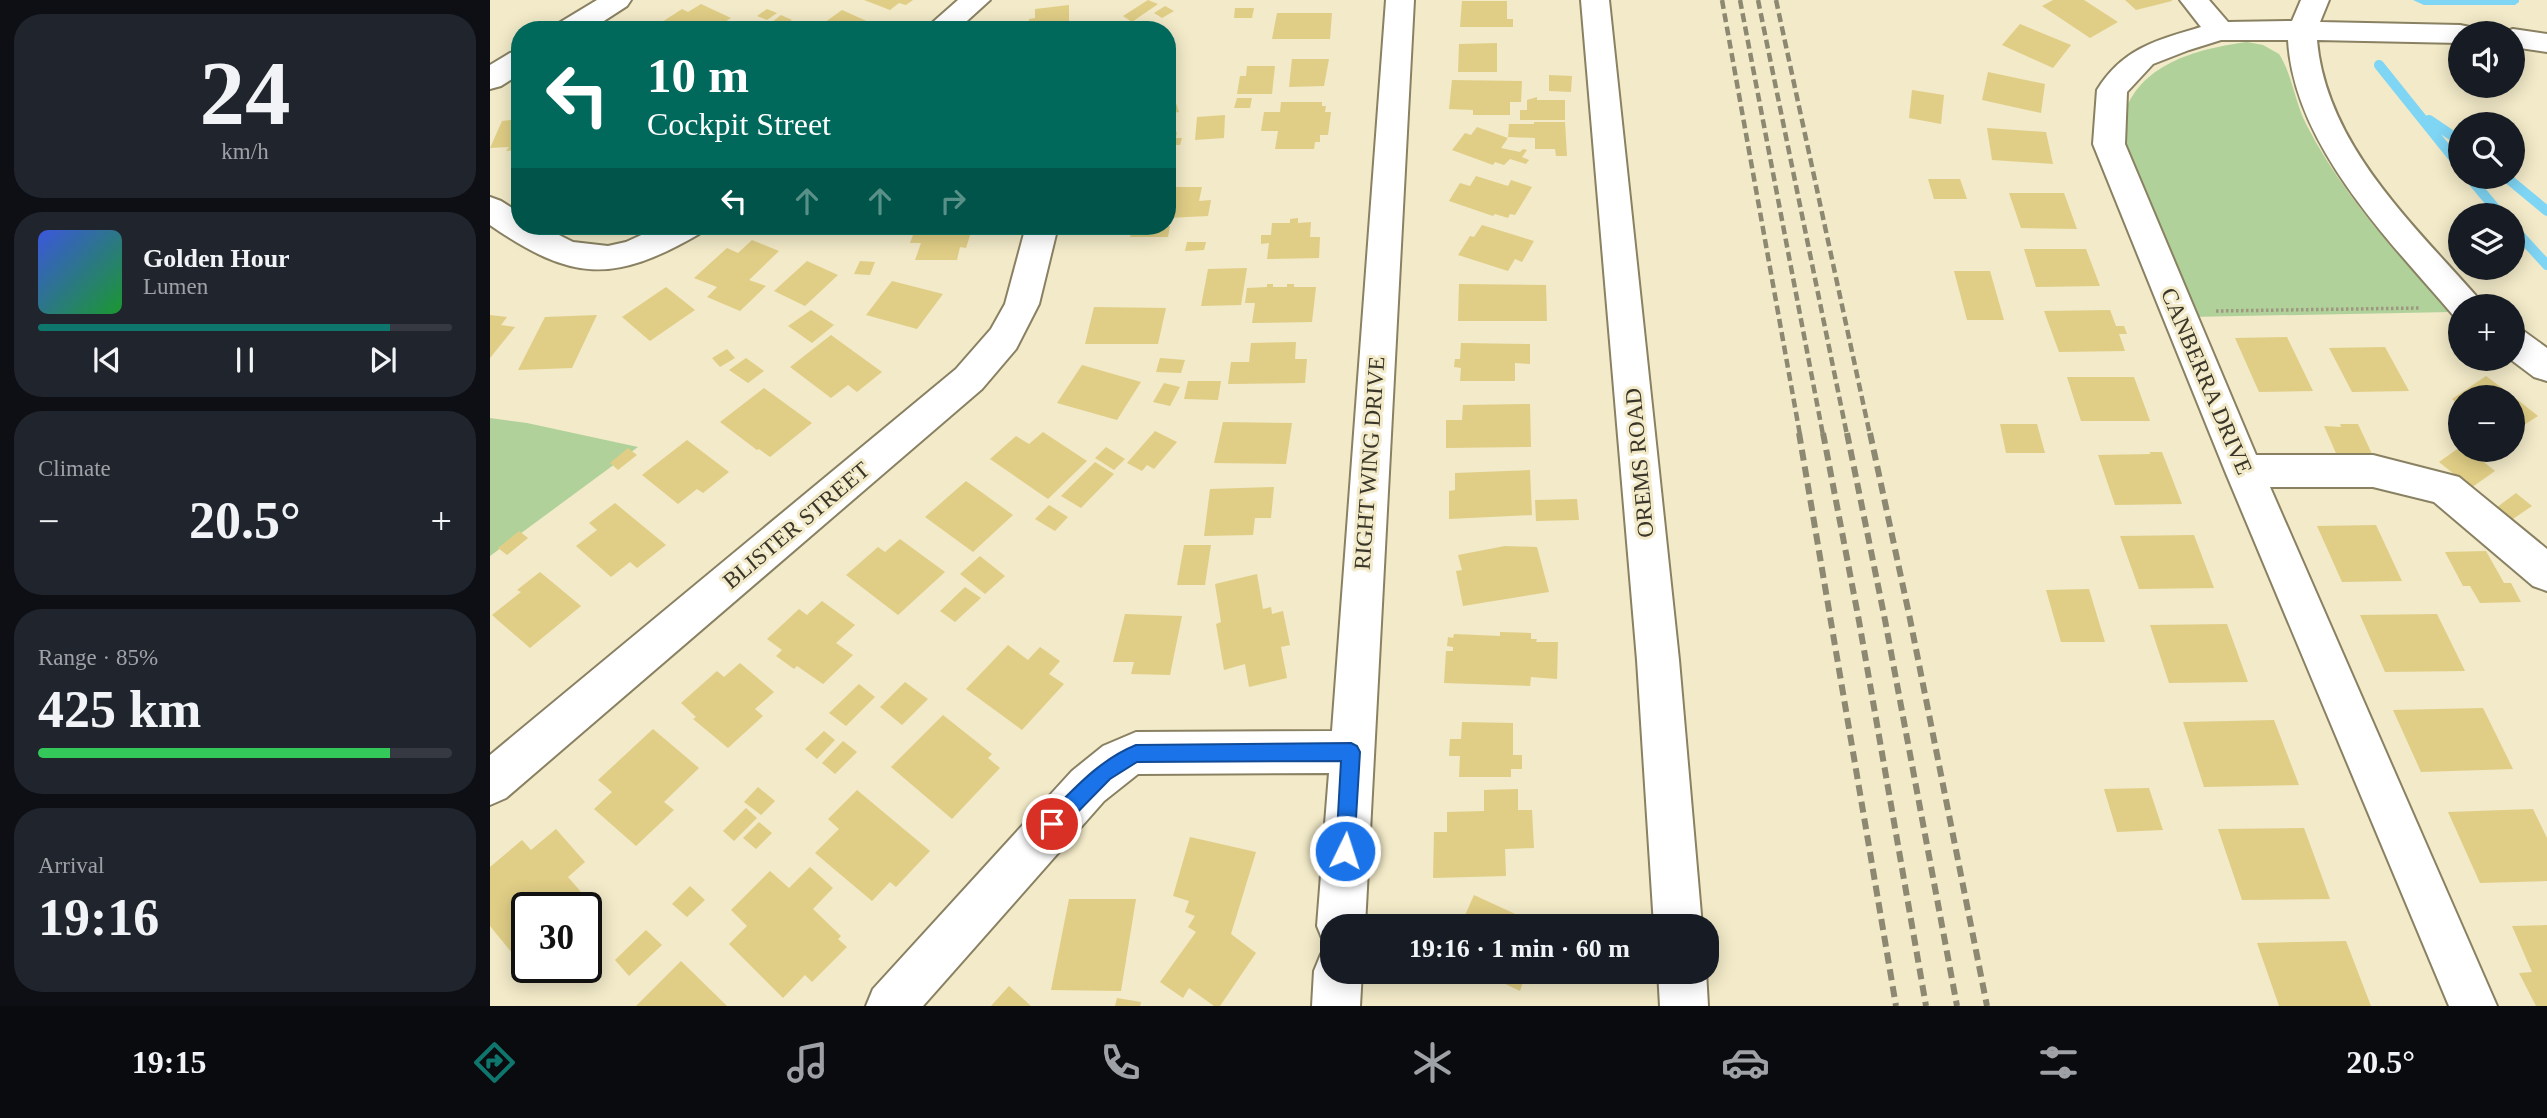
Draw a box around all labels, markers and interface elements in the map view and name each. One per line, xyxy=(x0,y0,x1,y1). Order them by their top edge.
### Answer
map controls xyxy=(2448,21,2525,462)
button: sound xyxy=(2448,21,2525,98)
text: 24 xyxy=(200,43,291,144)
text: 10 m xyxy=(647,48,749,103)
icon: left xyxy=(532,49,623,140)
text: Cockpit Street xyxy=(647,106,831,142)
button: search xyxy=(2448,112,2525,189)
text: km/h xyxy=(221,139,269,164)
icon: left xyxy=(715,182,753,220)
icon: ahead xyxy=(788,182,826,220)
icon: ahead xyxy=(861,182,899,220)
icon: right xyxy=(934,182,972,220)
button: layers xyxy=(2448,203,2525,280)
text: Golden Hour xyxy=(143,244,290,273)
text: Lumen xyxy=(143,274,208,299)
street label: CANBERRA DRIVE xyxy=(2156,284,2257,478)
button: + xyxy=(2448,294,2525,371)
icon: previous xyxy=(88,341,126,379)
icon: pause xyxy=(226,341,264,379)
icon: next xyxy=(364,341,402,379)
street label: RIGHT WING DRIVE xyxy=(1350,356,1389,571)
button: − xyxy=(2448,385,2525,462)
street label: OREMS ROAD xyxy=(1621,387,1658,539)
text: Climate xyxy=(38,456,111,481)
street label: BLISTER STREET xyxy=(718,457,875,594)
text: 20.5° xyxy=(189,492,301,549)
text: − xyxy=(38,500,59,542)
text: + xyxy=(431,500,452,542)
text: Range · 85% xyxy=(38,645,158,670)
text: 425 km xyxy=(38,681,201,738)
pin xyxy=(1022,794,1082,854)
icon: arrive xyxy=(1033,805,1071,843)
position arrow xyxy=(1308,814,1382,888)
text: Arrival xyxy=(38,853,104,878)
text: 19:16 xyxy=(38,889,159,946)
speed limit sign: 30 xyxy=(511,892,602,983)
text: 19:16 · 1 min · 60 m xyxy=(1409,934,1630,963)
icon: directions xyxy=(470,1038,519,1087)
icon: music xyxy=(783,1038,832,1087)
icon: phone xyxy=(1096,1038,1145,1087)
icon: climate xyxy=(1408,1038,1457,1087)
icon: car xyxy=(1721,1038,1770,1087)
icon: filters xyxy=(2034,1038,2083,1087)
text: 19:15 xyxy=(132,1044,207,1080)
text: 20.5° xyxy=(2346,1044,2415,1080)

